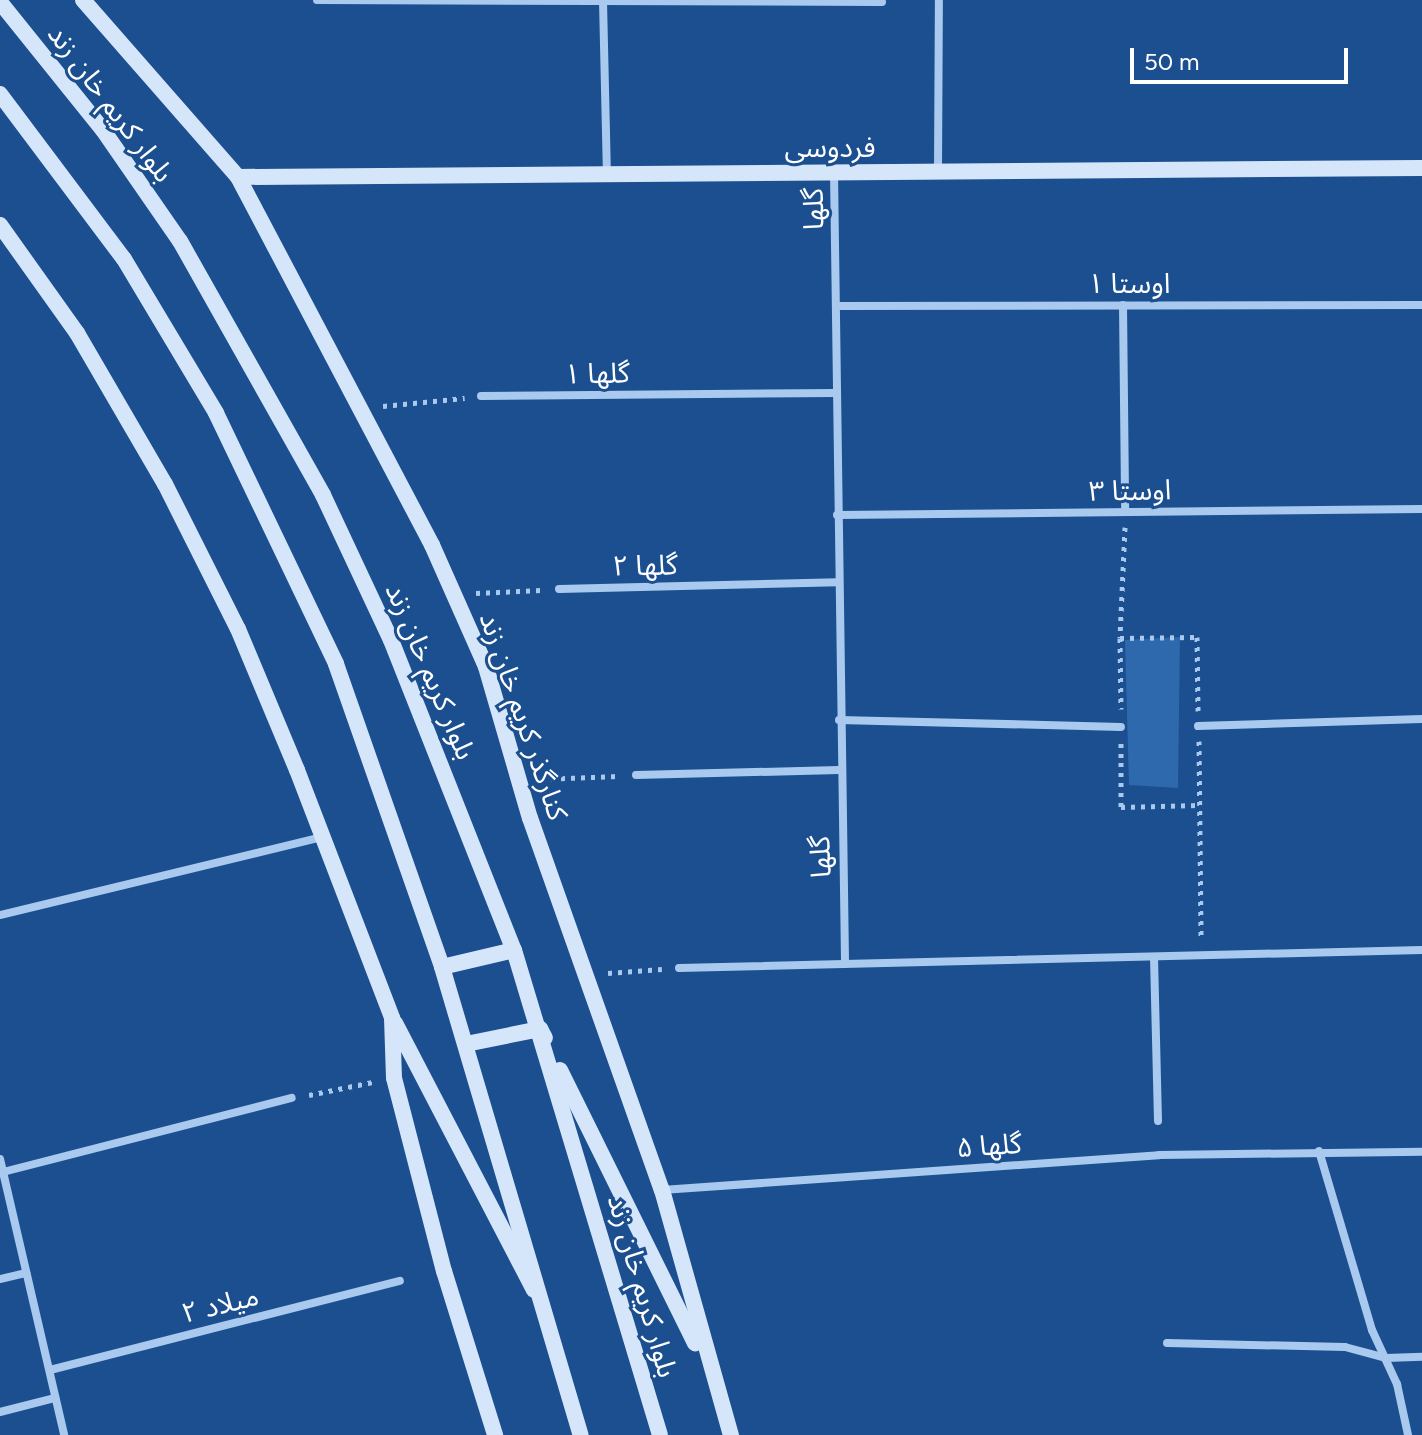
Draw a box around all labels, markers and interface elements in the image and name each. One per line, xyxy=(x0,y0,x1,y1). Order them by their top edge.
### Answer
street label: بلوار کریم خان زند xyxy=(41,18,181,188)
scale bar xyxy=(1134,32,1352,82)
text: 50 m xyxy=(1144,47,1200,76)
street label: فردوسی xyxy=(784,130,876,164)
street label: گلها xyxy=(796,188,830,230)
street label: اوستا ۱ xyxy=(1088,266,1170,300)
street label: گلها ۱ xyxy=(564,356,630,390)
street label: اوستا ۳ xyxy=(1088,472,1172,508)
street label: گلها ۲ xyxy=(612,548,678,582)
street label: بلوار کریم خان زند xyxy=(379,578,483,764)
street label: کنارگذر کریم خان زند xyxy=(473,608,575,824)
street label: گلها xyxy=(802,835,838,879)
street label: گلها ۵ xyxy=(955,1126,1023,1164)
street label: بلوار کریم خان زند xyxy=(601,1191,685,1381)
street label: میلاد ۲ xyxy=(178,1278,262,1330)

